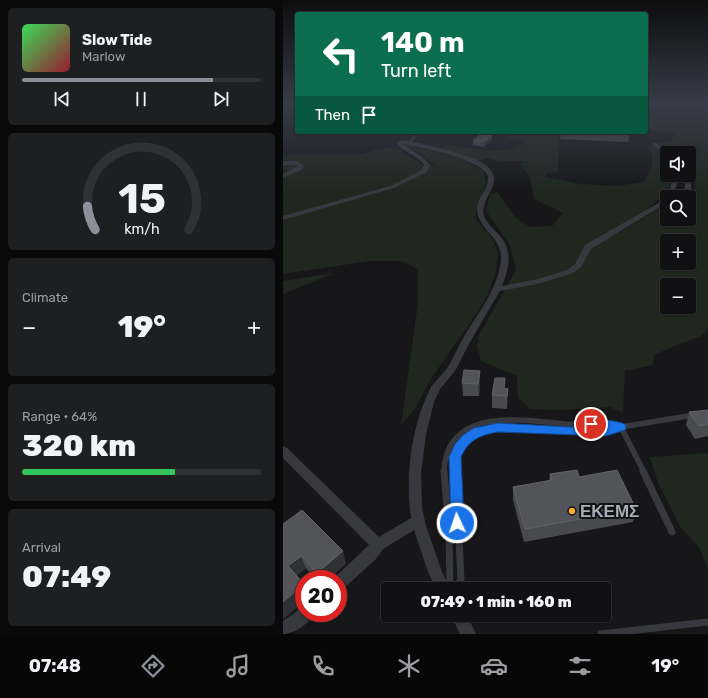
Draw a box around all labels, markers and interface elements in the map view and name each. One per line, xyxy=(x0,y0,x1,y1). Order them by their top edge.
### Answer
text: 140 m xyxy=(381,26,465,59)
icon: left xyxy=(315,28,367,80)
text: Slow Tide xyxy=(82,31,152,49)
text: Marlow xyxy=(82,49,125,64)
text: Turn left xyxy=(381,60,451,82)
icon: previous xyxy=(51,88,73,110)
icon: pause xyxy=(130,88,152,110)
icon: next xyxy=(210,88,232,110)
icon: arrive xyxy=(358,104,380,126)
text: Then xyxy=(315,106,350,124)
map controls xyxy=(660,146,696,314)
button: sound xyxy=(660,146,696,182)
text: 15 xyxy=(118,174,165,223)
button: search xyxy=(660,190,696,226)
text: km/h xyxy=(124,220,159,237)
button: + xyxy=(660,234,696,270)
button: − xyxy=(660,278,696,314)
text: Climate xyxy=(22,290,68,305)
text: 19° xyxy=(118,309,166,345)
text: − xyxy=(22,314,36,341)
text: + xyxy=(247,314,261,341)
pin xyxy=(574,407,608,441)
text: Range · 64% xyxy=(22,409,97,424)
icon: arrive xyxy=(580,413,602,435)
text: 320 km xyxy=(22,428,136,464)
place label: ΕΚΕΜΣ xyxy=(580,501,639,521)
position arrow xyxy=(436,502,478,544)
marker: ΕΚΕΜΣ xyxy=(567,506,577,516)
text: Arrival xyxy=(22,540,61,555)
text: 07:49 xyxy=(22,559,111,595)
speed limit sign: 20 xyxy=(295,570,347,622)
text: 07:49 · 1 min · 160 m xyxy=(420,593,572,611)
icon: directions xyxy=(139,652,167,680)
icon: music xyxy=(224,652,252,680)
icon: phone xyxy=(309,652,337,680)
icon: climate xyxy=(395,652,423,680)
icon: car xyxy=(480,652,508,680)
icon: filters xyxy=(566,652,594,680)
text: 07:48 xyxy=(29,655,81,677)
text: 19° xyxy=(651,655,679,677)

